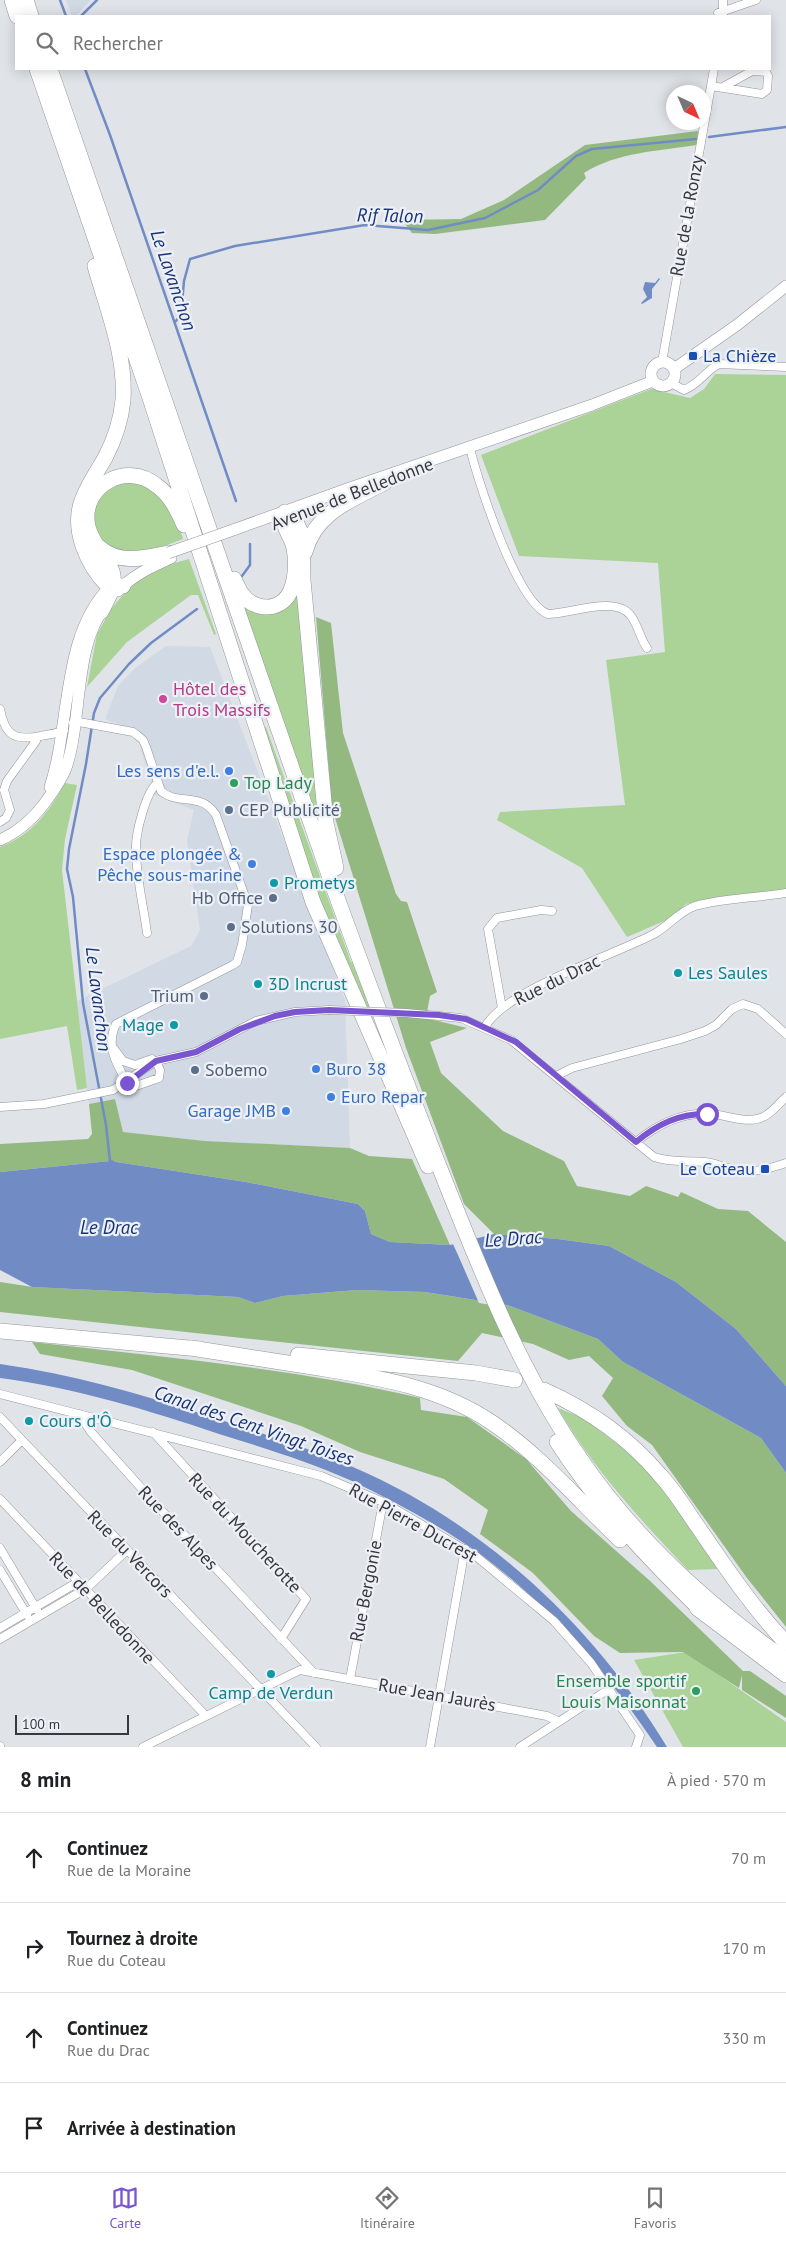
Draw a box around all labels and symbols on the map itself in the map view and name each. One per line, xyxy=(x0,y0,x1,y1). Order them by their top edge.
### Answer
north arrow xyxy=(666,85,711,130)
street label: Rue de la Ronzy xyxy=(665,153,709,278)
water label: Rif Talon xyxy=(357,202,424,228)
water label: Le Lavanchon xyxy=(146,226,203,334)
place label: La Chièze xyxy=(703,344,776,367)
marker: La Chièze xyxy=(687,350,699,362)
street label: Avenue de Belledonne xyxy=(267,452,436,535)
place label: Hôtel des Trois Massifs xyxy=(173,677,271,721)
marker: Hôtel des Trois Massifs xyxy=(157,693,169,705)
place label: Les sens d'e.l. xyxy=(116,759,219,782)
marker: Les sens d'e.l. xyxy=(223,765,235,777)
place label: Top Lady xyxy=(244,771,312,794)
marker: Top Lady xyxy=(228,777,240,789)
place label: CEP Publicité xyxy=(239,798,340,821)
marker: CEP Publicité xyxy=(223,804,235,816)
place label: Espace plongée & Pêche sous-marine xyxy=(97,842,242,886)
marker: Espace plongée & Pêche sous-marine xyxy=(246,858,258,870)
place label: Prometys xyxy=(284,871,355,894)
marker: Prometys xyxy=(268,877,280,889)
place label: Hb Office xyxy=(192,886,263,909)
marker: Hb Office xyxy=(267,892,279,904)
place label: Solutions 30 xyxy=(241,915,338,938)
marker: Solutions 30 xyxy=(225,921,237,933)
water label: Le Lavanchon xyxy=(81,945,117,1053)
street label: Rue du Drac xyxy=(510,949,604,1010)
place label: Les Saules xyxy=(688,961,768,984)
marker: Les Saules xyxy=(672,967,684,979)
place label: 3D Incrust xyxy=(268,972,347,995)
marker: 3D Incrust xyxy=(252,978,264,990)
place label: Trium xyxy=(151,984,194,1007)
marker: Trium xyxy=(198,990,210,1002)
place label: Mage xyxy=(122,1013,164,1036)
marker: Mage xyxy=(168,1019,180,1031)
place label: Buro 38 xyxy=(326,1057,386,1080)
place label: Sobemo xyxy=(205,1058,267,1081)
marker: Buro 38 xyxy=(310,1063,322,1075)
marker: Sobemo xyxy=(189,1064,201,1076)
route end xyxy=(116,1072,139,1095)
place label: Euro Repar xyxy=(341,1085,425,1108)
marker: Euro Repar xyxy=(325,1091,337,1103)
place label: Garage JMB xyxy=(187,1099,276,1122)
route start xyxy=(696,1103,719,1126)
marker: Garage JMB xyxy=(280,1105,292,1117)
place label: Le Coteau xyxy=(680,1157,755,1180)
marker: Le Coteau xyxy=(759,1163,771,1175)
water label: Le Drac xyxy=(80,1215,139,1239)
water label: Le Drac xyxy=(483,1224,544,1252)
water label: Canal des Cent Vingt Toises xyxy=(151,1380,357,1471)
place label: Cours d'Ô xyxy=(39,1409,112,1432)
marker: Cours d'Ô xyxy=(23,1415,35,1427)
street label: Rue du Moucherotte xyxy=(184,1468,307,1598)
street label: Rue Pierre Ducrest xyxy=(345,1478,481,1567)
street label: Rue des Alpes xyxy=(133,1481,223,1575)
street label: Rue du Vercors xyxy=(83,1505,178,1602)
street label: Rue Bergonie xyxy=(344,1538,387,1644)
street label: Rue de Belledonne xyxy=(44,1547,160,1669)
marker: Camp de Verdun xyxy=(265,1668,277,1680)
place label: Ensemble sportif Louis Maisonnat xyxy=(556,1669,687,1713)
street label: Rue Jean Jaurès xyxy=(377,1673,498,1716)
place label: Camp de Verdun xyxy=(209,1681,333,1704)
marker: Ensemble sportif Louis Maisonnat xyxy=(690,1685,702,1697)
scale bar xyxy=(15,1712,129,1735)

